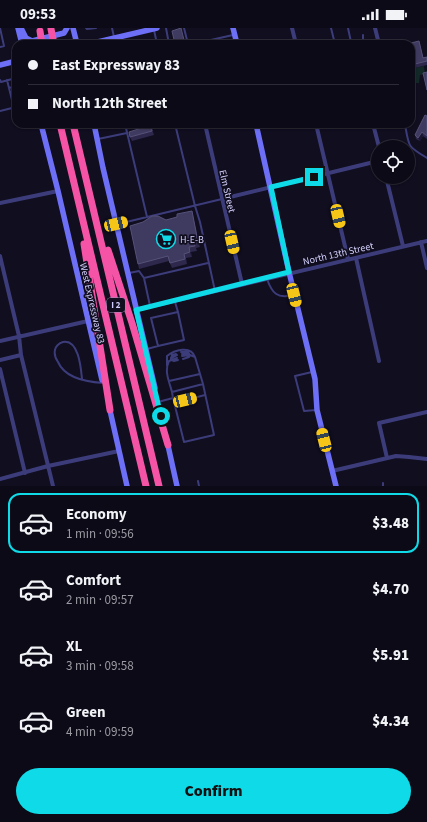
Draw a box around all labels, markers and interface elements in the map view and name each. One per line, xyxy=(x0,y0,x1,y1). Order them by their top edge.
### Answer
text: 09:53 xyxy=(20,4,56,25)
text: East Expressway 83 xyxy=(52,55,180,76)
text: North 12th Street xyxy=(52,93,167,114)
map controls xyxy=(371,140,415,184)
button: locate xyxy=(371,140,415,184)
route end xyxy=(305,168,323,186)
street label: Elm Street xyxy=(215,169,239,214)
car xyxy=(329,203,347,229)
car xyxy=(103,215,129,233)
supermarket icon: H-E-B xyxy=(155,228,177,250)
car xyxy=(223,229,241,255)
place label: H-E-B xyxy=(180,233,204,247)
street label: North 13th Street xyxy=(302,239,375,269)
street label: West Expressway 83 xyxy=(76,261,108,345)
car xyxy=(285,282,303,308)
road number: I 2 xyxy=(107,298,125,312)
car xyxy=(172,391,198,409)
route start xyxy=(152,407,170,425)
car xyxy=(315,427,333,453)
text: Economy xyxy=(66,504,127,525)
icon: car xyxy=(18,505,54,541)
text: $3.48 xyxy=(372,513,409,534)
text: 1 min · 09:56 xyxy=(66,525,134,543)
text: Comfort xyxy=(66,570,121,591)
icon: car xyxy=(18,571,54,607)
text: $4.70 xyxy=(372,579,409,600)
text: 2 min · 09:57 xyxy=(66,591,134,609)
text: XL xyxy=(66,636,82,657)
icon: car xyxy=(18,637,54,673)
text: $5.91 xyxy=(372,645,409,666)
text: 3 min · 09:58 xyxy=(66,657,134,675)
text: Green xyxy=(66,702,106,723)
icon: car xyxy=(18,703,54,739)
text: $4.34 xyxy=(372,711,409,732)
text: 4 min · 09:59 xyxy=(66,723,134,741)
button: Confirm xyxy=(16,768,411,814)

